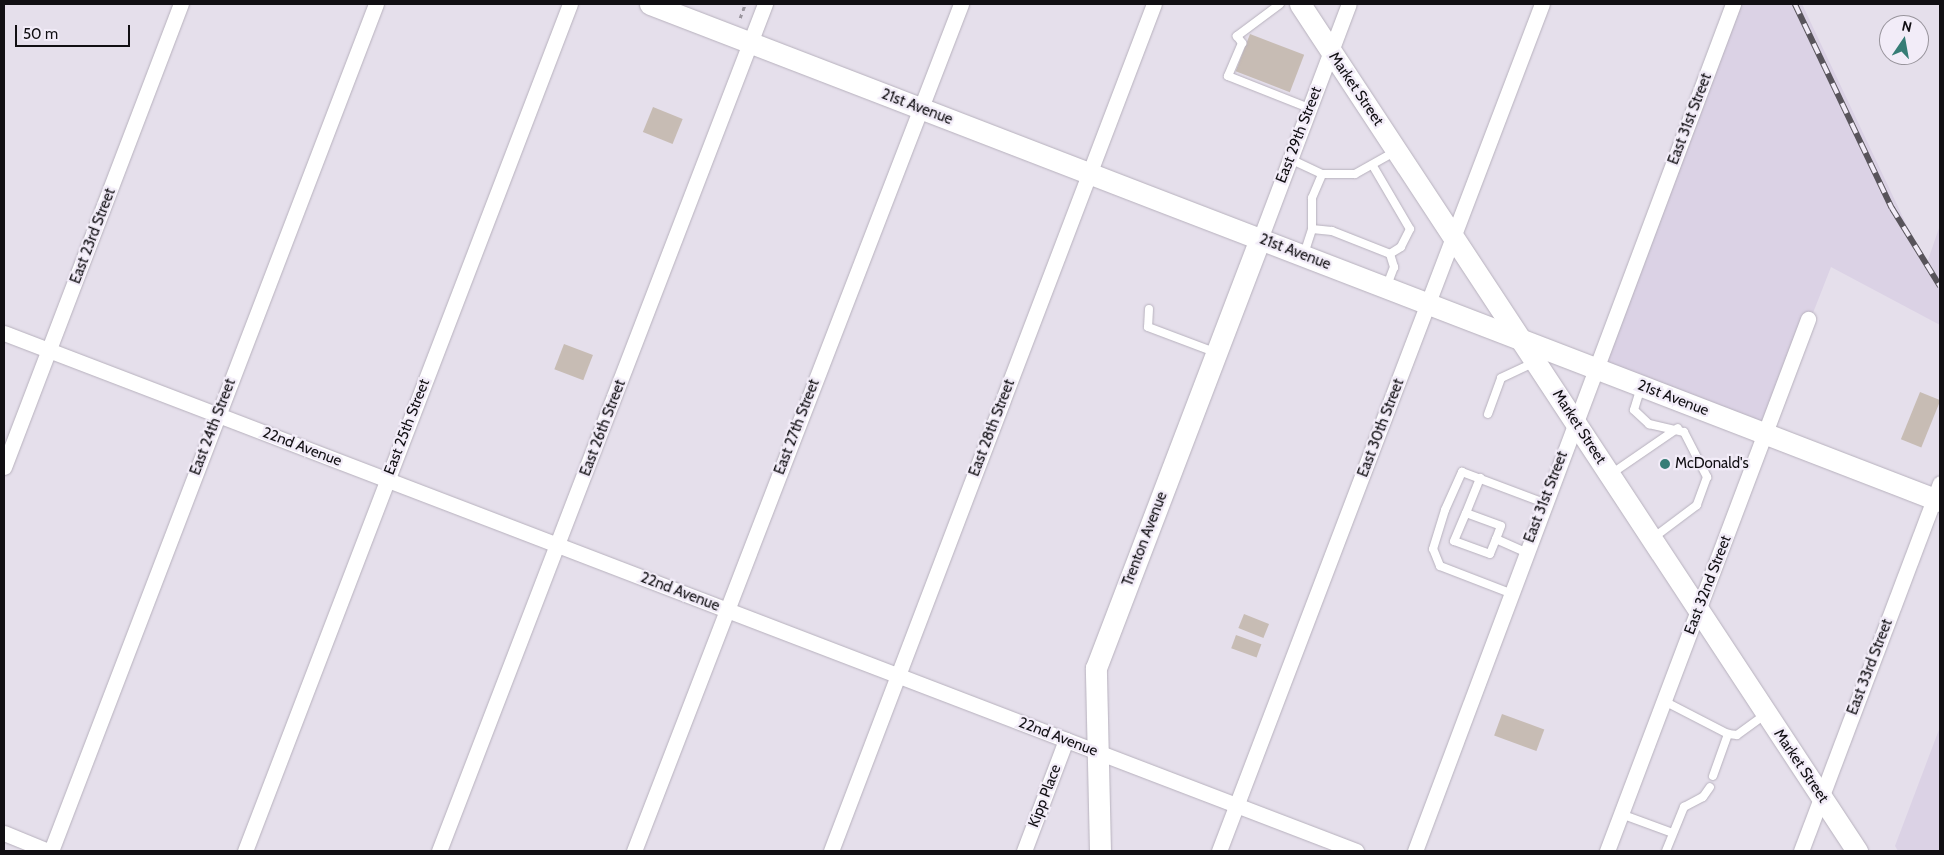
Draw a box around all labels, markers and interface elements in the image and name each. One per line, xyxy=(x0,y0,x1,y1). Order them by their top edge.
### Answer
scale bar xyxy=(18,15,132,47)
north arrow xyxy=(1879,15,1929,65)
text: N xyxy=(1900,16,1914,36)
text: 50 m xyxy=(23,25,58,43)
street label: Market Street xyxy=(1325,49,1387,129)
street label: East 31st Street xyxy=(1664,71,1716,167)
street label: East 29th Street xyxy=(1272,84,1326,186)
street label: 21st Avenue xyxy=(879,85,955,129)
street label: East 23rd Street xyxy=(67,186,119,286)
street label: 21st Avenue xyxy=(1257,230,1333,274)
street label: East 24th Street xyxy=(186,376,240,478)
street label: East 30th Street xyxy=(1354,376,1408,480)
street label: 21st Avenue xyxy=(1635,376,1711,420)
street label: East 25th Street xyxy=(380,377,434,477)
street label: East 26th Street xyxy=(576,377,630,479)
street label: East 27th Street xyxy=(771,377,823,477)
street label: East 28th Street xyxy=(965,377,1019,479)
street label: Market Street xyxy=(1548,386,1610,468)
street label: 22nd Avenue xyxy=(260,424,344,470)
street label: East 31st Street xyxy=(1520,449,1572,545)
place label: McDonald's xyxy=(1675,455,1749,473)
marker: McDonald's xyxy=(1659,458,1671,470)
street label: Trenton Avenue xyxy=(1119,489,1171,589)
street label: East 32nd Street xyxy=(1681,533,1735,637)
street label: 22nd Avenue xyxy=(638,569,722,615)
street label: East 33rd Street xyxy=(1843,617,1897,717)
street label: 22nd Avenue xyxy=(1016,714,1100,760)
street label: Market Street xyxy=(1770,726,1832,806)
street label: Kipp Place xyxy=(1025,762,1065,830)

